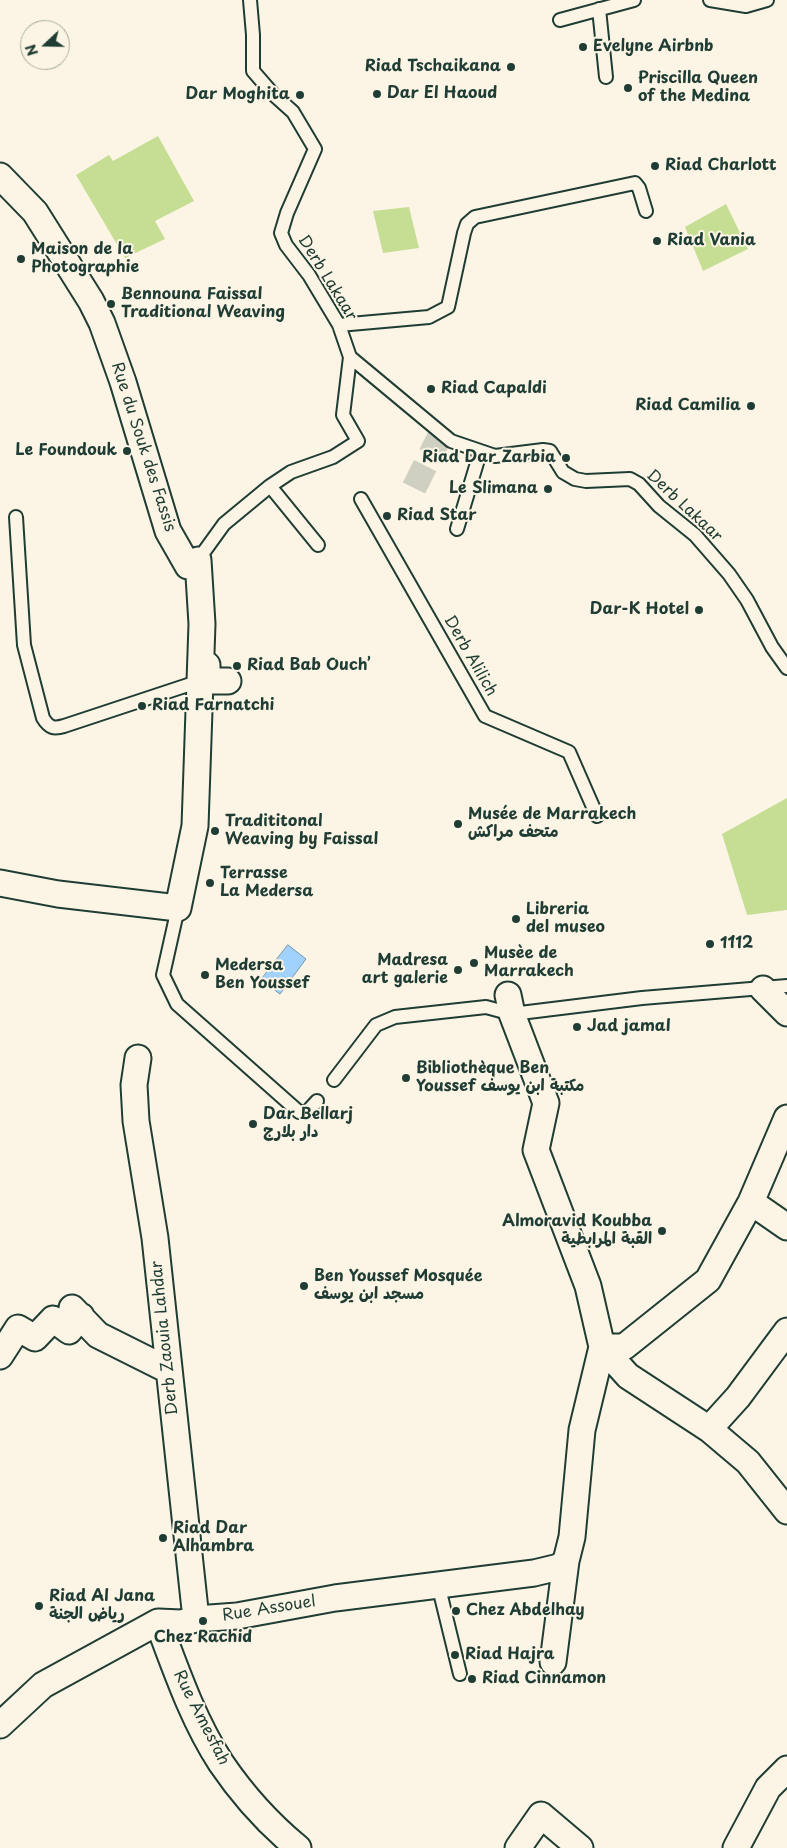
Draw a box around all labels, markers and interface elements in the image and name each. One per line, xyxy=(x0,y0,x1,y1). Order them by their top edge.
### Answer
north arrow xyxy=(20,20,70,70)
place label: Evelyne Airbnb xyxy=(593,37,714,57)
text: N xyxy=(20,41,43,59)
marker: Evelyne Airbnb xyxy=(577,41,589,53)
place label: Riad Tschaikana xyxy=(365,57,501,77)
marker: Riad Tschaikana xyxy=(505,61,517,73)
place label: Priscilla Queen of the Medina xyxy=(638,69,758,107)
marker: Priscilla Queen of the Medina xyxy=(622,82,634,94)
place label: Dar El Haoud xyxy=(387,84,497,104)
place label: Dar Moghita xyxy=(186,85,290,105)
marker: Dar El Haoud xyxy=(371,88,383,100)
marker: Dar Moghita xyxy=(294,89,306,101)
place label: Riad Charlott xyxy=(665,156,777,176)
marker: Riad Charlott xyxy=(649,160,661,172)
place label: Riad Vania xyxy=(667,231,756,251)
street label: Derb Lakaar xyxy=(293,232,361,324)
marker: Riad Vania xyxy=(651,235,663,247)
place label: Maison de la Photographie xyxy=(31,240,139,278)
marker: Maison de la Photographie xyxy=(15,253,27,265)
place label: Bennouna Faissal Traditional Weaving xyxy=(121,285,285,323)
marker: Bennouna Faissal Traditional Weaving xyxy=(105,298,117,310)
street label: Rue du Souk des Fassis xyxy=(107,360,179,534)
place label: Riad Capaldi xyxy=(441,379,547,399)
marker: Riad Capaldi xyxy=(425,383,437,395)
place label: Riad Camilia xyxy=(635,396,741,416)
marker: Riad Camilia xyxy=(745,400,757,412)
place label: Le Foundouk xyxy=(15,441,117,461)
marker: Le Foundouk xyxy=(121,445,133,457)
place label: Riad Dar Zarbia xyxy=(422,448,556,468)
marker: Riad Dar Zarbia xyxy=(560,452,572,464)
street label: Derb Lakaar xyxy=(642,466,726,546)
place label: Le Slimana xyxy=(449,479,538,499)
marker: Le Slimana xyxy=(542,483,554,495)
place label: Riad Star xyxy=(397,506,476,526)
marker: Riad Star xyxy=(381,510,393,522)
place label: Dar-K Hotel xyxy=(590,600,689,620)
marker: Dar-K Hotel xyxy=(693,604,705,616)
street label: Derb Alilich xyxy=(439,612,501,700)
place label: Riad Bab Ouch’ xyxy=(247,656,370,676)
marker: Riad Bab Ouch’ xyxy=(231,660,243,672)
place label: Riad Farnatchi xyxy=(152,696,275,716)
marker: Riad Farnatchi xyxy=(136,700,148,712)
place label: Musée de Marrakech متحف مراكش xyxy=(468,805,636,843)
place label: Tradititonal Weaving by Faissal xyxy=(225,812,378,850)
marker: Musée de Marrakech متحف مراكش xyxy=(452,818,464,830)
marker: Tradititonal Weaving by Faissal xyxy=(209,825,221,837)
place label: Terrasse La Medersa xyxy=(220,864,313,902)
marker: Terrasse La Medersa xyxy=(204,877,216,889)
place label: Libreria del museo xyxy=(526,900,605,938)
marker: Libreria del museo xyxy=(510,913,522,925)
place label: 1112 xyxy=(720,934,753,954)
marker: 1112 xyxy=(704,938,716,950)
place label: Musèe de Marrakech xyxy=(484,944,574,982)
place label: Madresa art galerie xyxy=(362,951,448,989)
place label: Medersa Ben Youssef xyxy=(215,956,309,994)
marker: Musèe de Marrakech xyxy=(468,957,480,969)
marker: Madresa art galerie xyxy=(452,964,464,976)
marker: Medersa Ben Youssef xyxy=(199,969,211,981)
place label: Jad jamal xyxy=(587,1017,671,1037)
marker: Jad jamal xyxy=(571,1021,583,1033)
place label: Bibliothèque Ben Youssef مكتبة ابن يوسف xyxy=(416,1059,584,1097)
marker: Bibliothèque Ben Youssef مكتبة ابن يوسف xyxy=(400,1072,412,1084)
place label: Dar Bellarj دار بلارج xyxy=(263,1105,353,1143)
marker: Dar Bellarj دار بلارج xyxy=(247,1118,259,1130)
place label: Almoravid Koubba القبة المرابطية xyxy=(502,1212,652,1250)
marker: Almoravid Koubba القبة المرابطية xyxy=(656,1225,668,1237)
street label: Derb Zaouia Lahdar xyxy=(147,1260,183,1416)
place label: Ben Youssef Mosquée مسجد ابن يوسف xyxy=(314,1267,482,1305)
marker: Ben Youssef Mosquée مسجد ابن يوسف xyxy=(298,1280,310,1292)
place label: Riad Dar Alhambra xyxy=(173,1519,254,1557)
marker: Riad Dar Alhambra xyxy=(157,1532,169,1544)
place label: Riad Al Jana رياض الجنة xyxy=(49,1587,155,1625)
street label: Rue Assouel xyxy=(221,1592,317,1626)
marker: Riad Al Jana رياض الجنة xyxy=(33,1600,45,1612)
place label: Chez Abdelhay xyxy=(466,1601,585,1621)
marker: Chez Abdelhay xyxy=(450,1605,462,1617)
marker: Chez Rachid xyxy=(197,1615,209,1627)
place label: Chez Rachid xyxy=(154,1628,252,1648)
place label: Riad Hajra xyxy=(465,1645,555,1665)
marker: Riad Hajra xyxy=(449,1649,461,1661)
street label: Rue Amesfah xyxy=(169,1667,233,1769)
place label: Riad Cinnamon xyxy=(482,1669,606,1689)
marker: Riad Cinnamon xyxy=(466,1673,478,1685)

